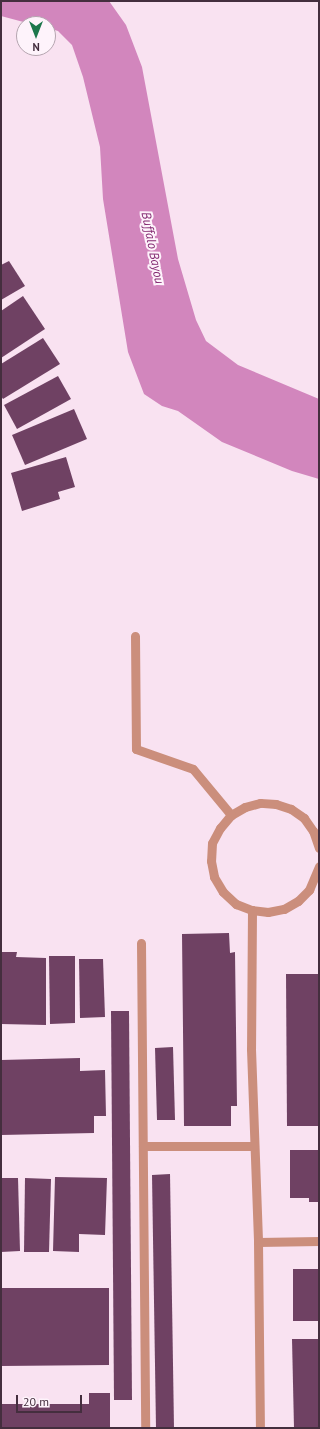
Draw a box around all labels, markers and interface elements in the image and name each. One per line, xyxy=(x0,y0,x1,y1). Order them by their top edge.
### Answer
north arrow xyxy=(16,16,56,56)
text: N xyxy=(32,40,40,54)
water label: Buffalo Bayou xyxy=(137,211,167,285)
scale bar xyxy=(18,1387,84,1413)
text: 20 m xyxy=(23,1394,49,1409)

